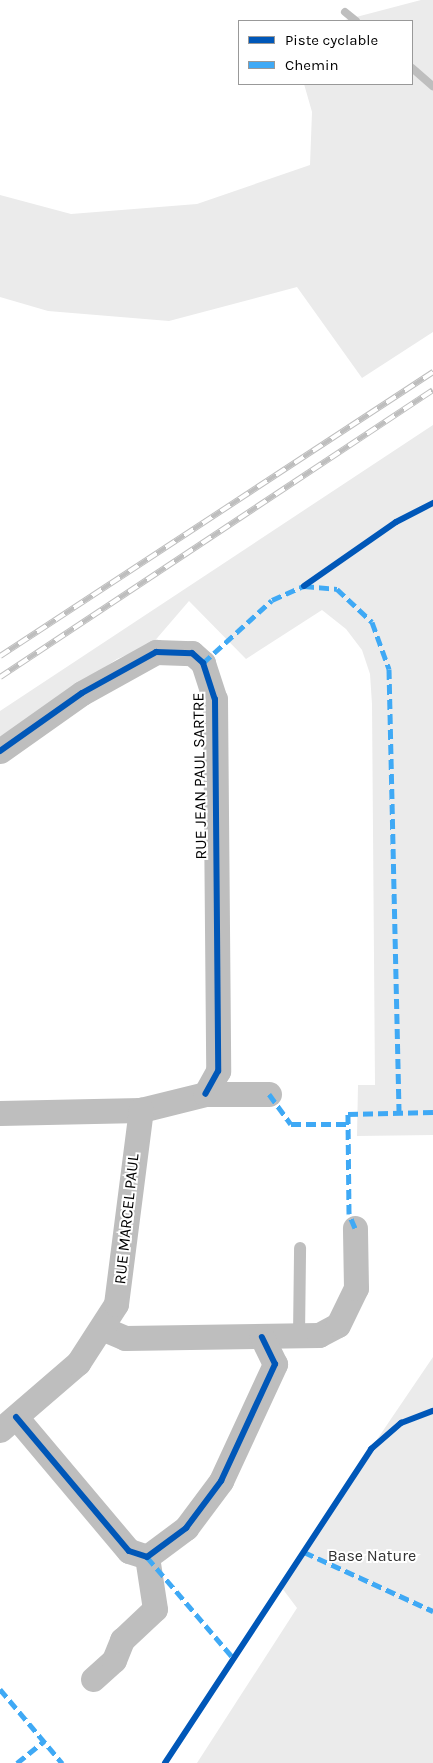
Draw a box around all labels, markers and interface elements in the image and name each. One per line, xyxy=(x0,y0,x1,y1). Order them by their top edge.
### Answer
legend xyxy=(238,20,413,85)
text: Piste cyclable xyxy=(285,31,378,49)
text: Chemin xyxy=(285,56,339,74)
street label: RUE JEAN PAUL SARTRE xyxy=(189,692,211,860)
street label: RUE MARCEL PAUL xyxy=(111,1153,143,1285)
park label: Base Nature xyxy=(328,1546,416,1566)

